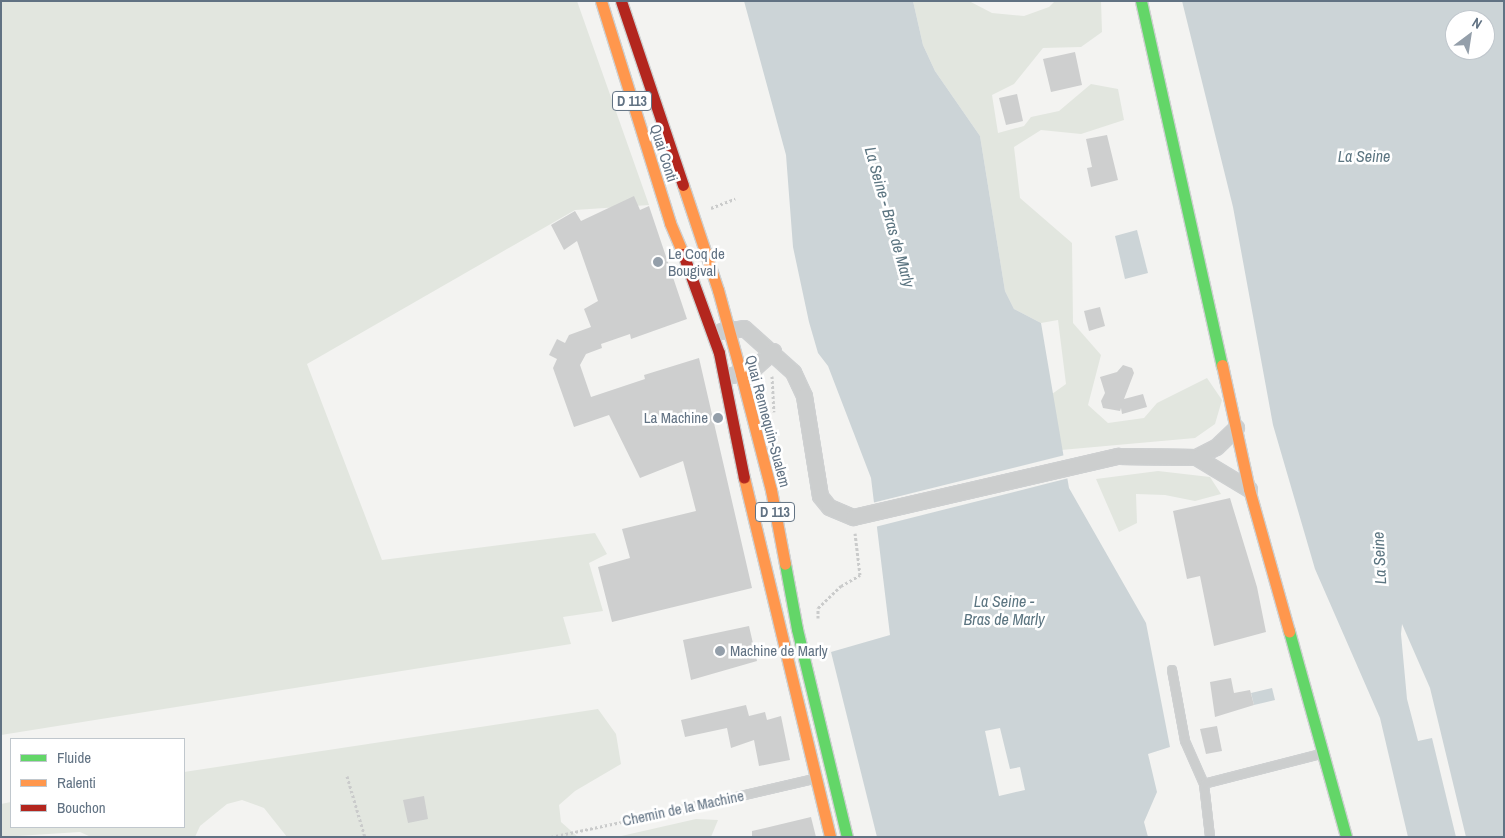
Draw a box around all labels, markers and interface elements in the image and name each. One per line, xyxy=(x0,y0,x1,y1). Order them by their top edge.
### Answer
north arrow xyxy=(1445,10,1495,60)
text: N xyxy=(1469,13,1485,33)
road number: D 113 xyxy=(611,90,653,112)
street label: Quai Conti xyxy=(646,122,682,184)
water label: La Seine - Bras de Marly xyxy=(861,145,919,289)
water label: La Seine xyxy=(1338,146,1390,166)
place label: Le Coq de Bougival xyxy=(668,244,725,279)
marker: Le Coq de Bougival xyxy=(652,256,664,268)
street label: Quai Rennequin-Sualem xyxy=(742,353,794,489)
place label: La Machine xyxy=(644,409,708,427)
marker: La Machine xyxy=(712,412,724,424)
road number: D 113 xyxy=(754,501,796,524)
water label: La Seine xyxy=(1368,531,1390,585)
water label: La Seine - Bras de Marly xyxy=(964,591,1044,629)
place label: Machine de Marly xyxy=(730,642,828,660)
marker: Machine de Marly xyxy=(714,645,726,657)
legend xyxy=(10,738,185,828)
text: Fluide xyxy=(57,747,91,768)
text: Ralenti xyxy=(57,772,96,793)
street label: Chemin de la Machine xyxy=(621,786,745,830)
text: Bouchon xyxy=(57,797,106,818)

